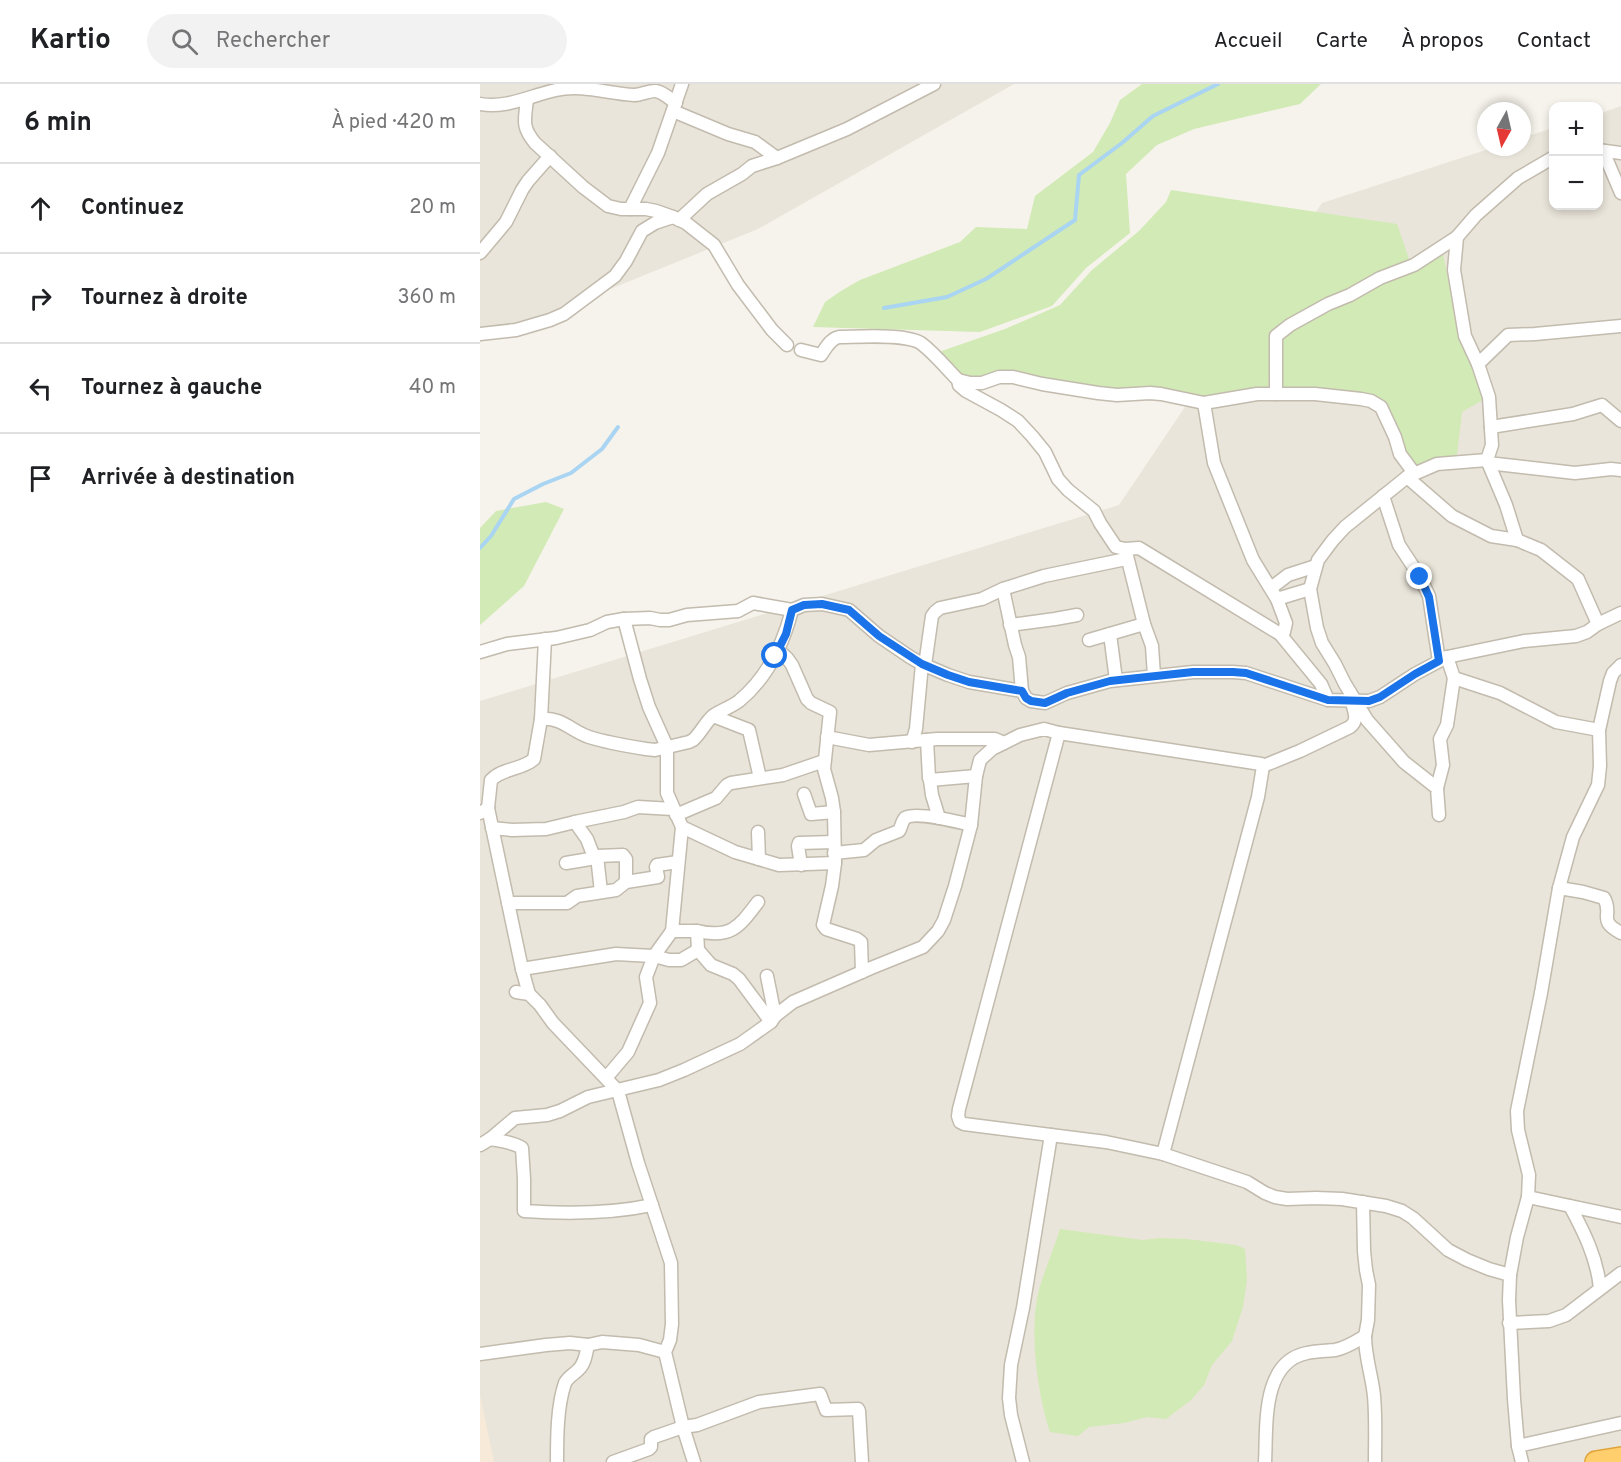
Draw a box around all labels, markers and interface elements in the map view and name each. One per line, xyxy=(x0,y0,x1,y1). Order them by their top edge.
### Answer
search box xyxy=(147,14,567,68)
text: Kartio xyxy=(30,23,111,59)
icon: search xyxy=(168,25,201,58)
text: Rechercher xyxy=(216,28,330,55)
text: Accueil xyxy=(1214,28,1283,55)
text: Carte xyxy=(1316,28,1368,55)
text: À propos xyxy=(1401,28,1484,55)
text: Contact xyxy=(1517,28,1591,55)
north arrow xyxy=(1477,102,1531,156)
map controls xyxy=(1549,102,1603,210)
button: + xyxy=(1549,102,1603,156)
text: 6 min xyxy=(24,107,92,140)
text: À pied · 420 m xyxy=(331,110,456,136)
button: − xyxy=(1549,156,1603,210)
icon: ahead xyxy=(24,192,57,225)
text: Continuez xyxy=(81,195,184,222)
text: 20 m xyxy=(409,195,456,221)
icon: right xyxy=(24,282,57,315)
text: Tournez à droite xyxy=(81,285,248,312)
text: 360 m xyxy=(398,285,456,311)
icon: left xyxy=(24,372,57,405)
text: Tournez à gauche xyxy=(81,375,262,402)
text: 40 m xyxy=(409,375,456,401)
icon: arrive xyxy=(24,462,57,495)
text: Arrivée à destination xyxy=(81,465,295,492)
route end xyxy=(1406,563,1432,589)
route start xyxy=(761,642,787,668)

